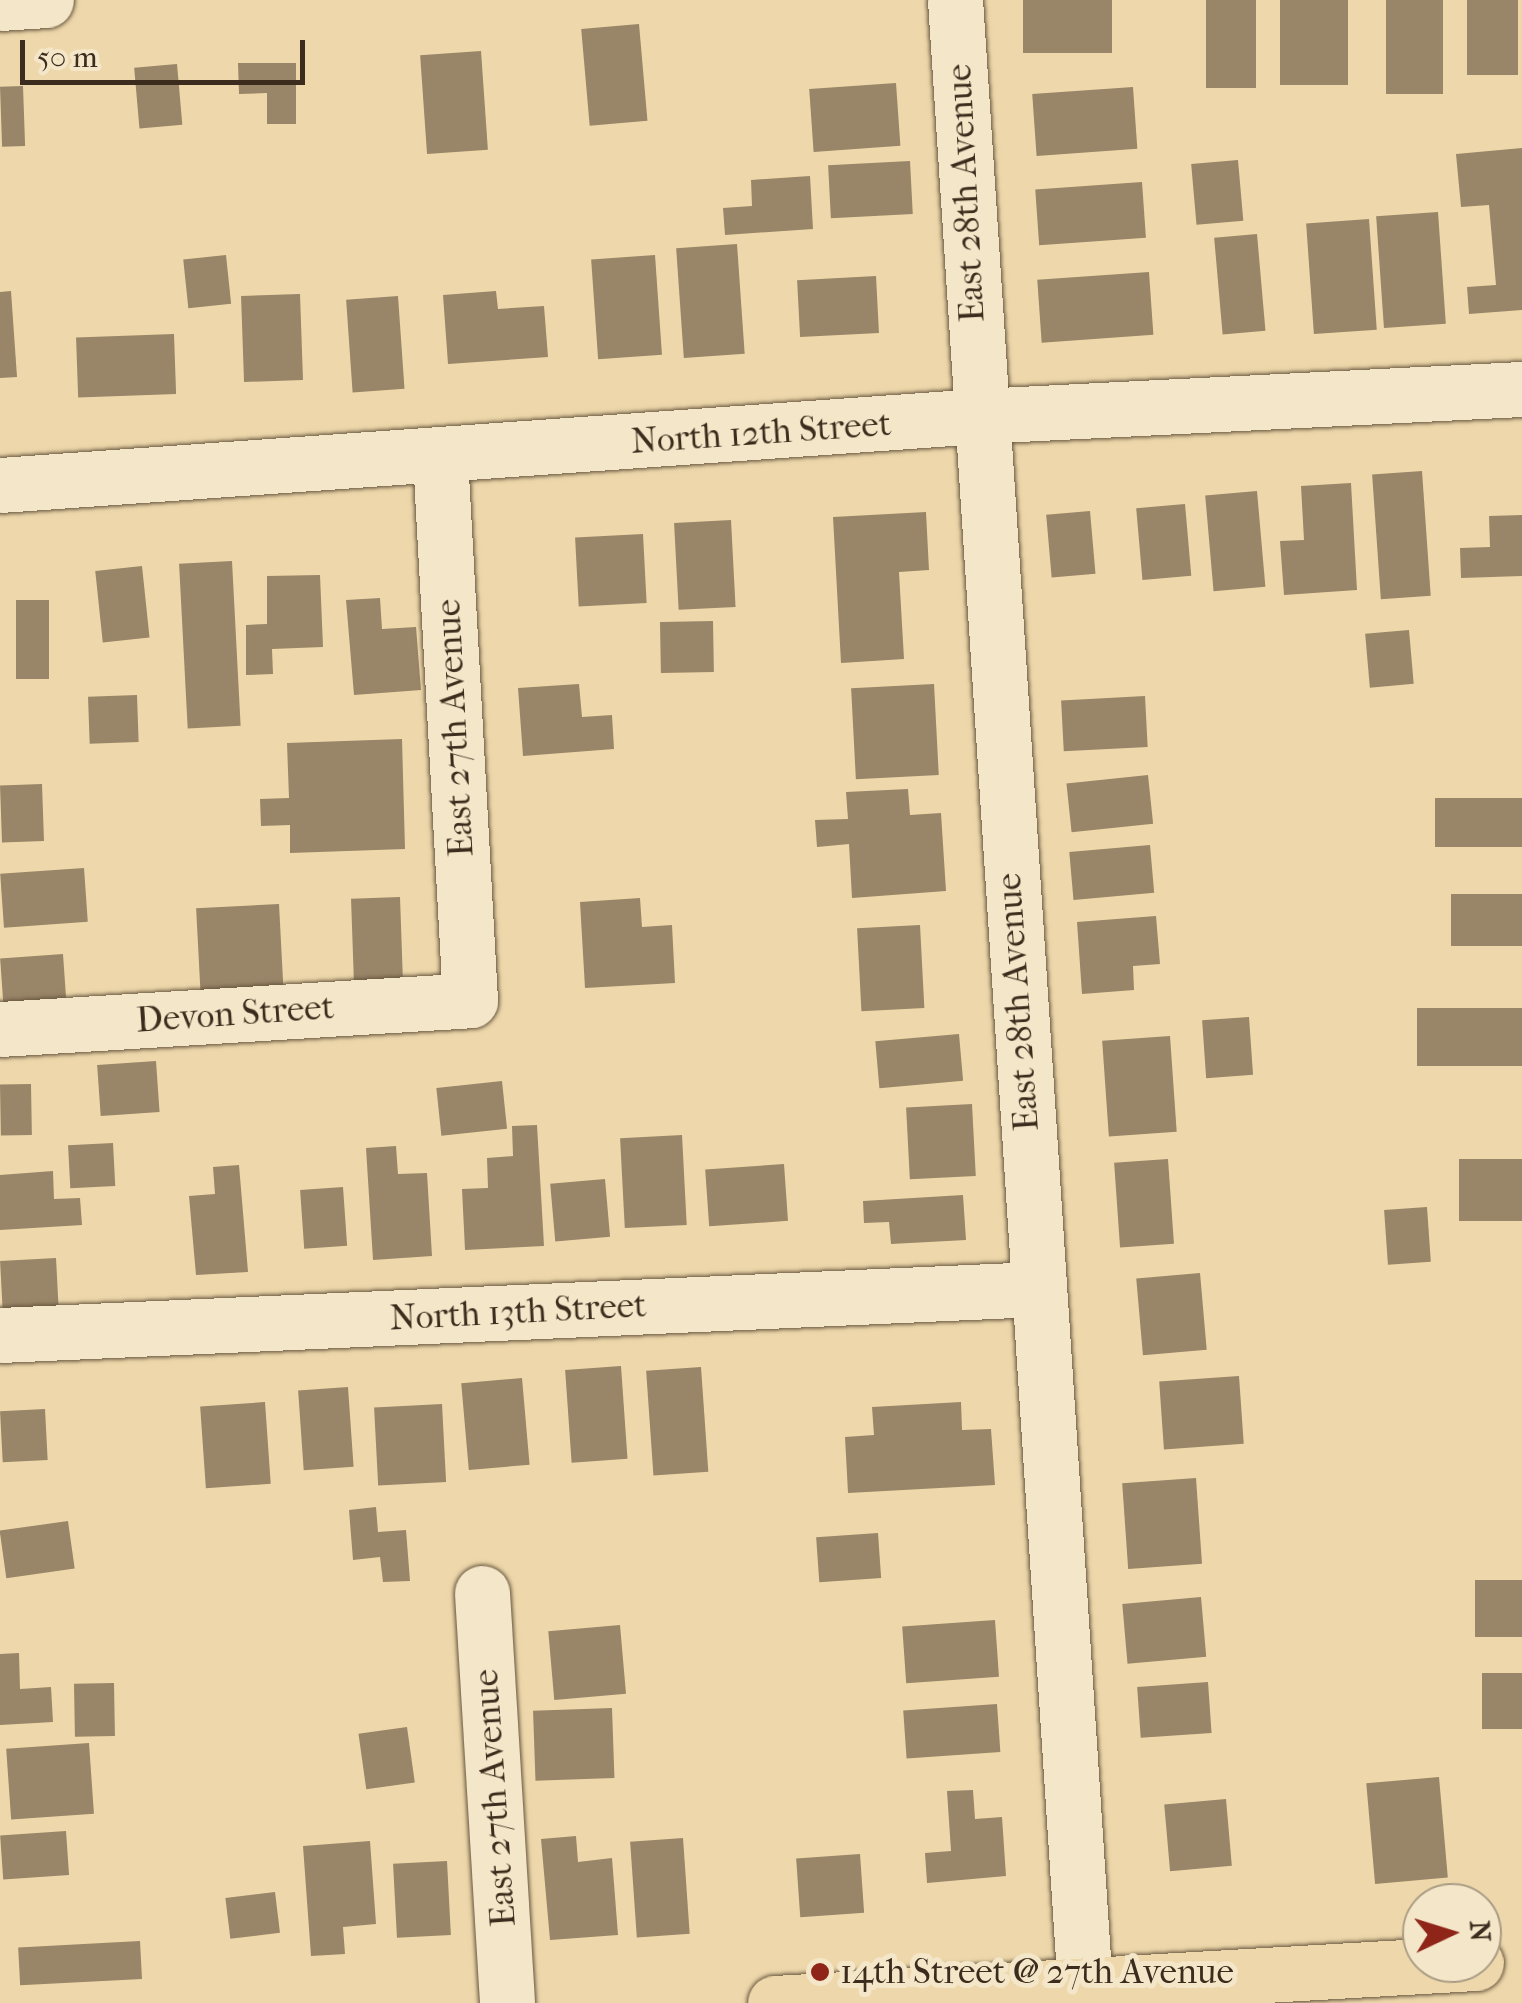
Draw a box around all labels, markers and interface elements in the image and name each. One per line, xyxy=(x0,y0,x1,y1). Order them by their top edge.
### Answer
scale bar xyxy=(25,20,310,82)
text: 50 m xyxy=(37,40,98,75)
street label: East 28th Avenue xyxy=(938,63,994,323)
street label: North 12th Street xyxy=(630,403,892,463)
street label: East 27th Avenue xyxy=(427,598,483,858)
street label: East 28th Avenue xyxy=(988,872,1048,1132)
street label: Devon Street xyxy=(135,986,335,1042)
street label: North 13th Street xyxy=(389,1284,647,1340)
street label: East 27th Avenue xyxy=(465,1668,525,1928)
north arrow xyxy=(1402,1883,1502,1983)
text: N xyxy=(1463,1919,1498,1943)
place label: 14th Street @ 27th Avenue xyxy=(840,1951,1234,1993)
marker: 14th Street @ 27th Avenue xyxy=(809,1961,831,1983)

